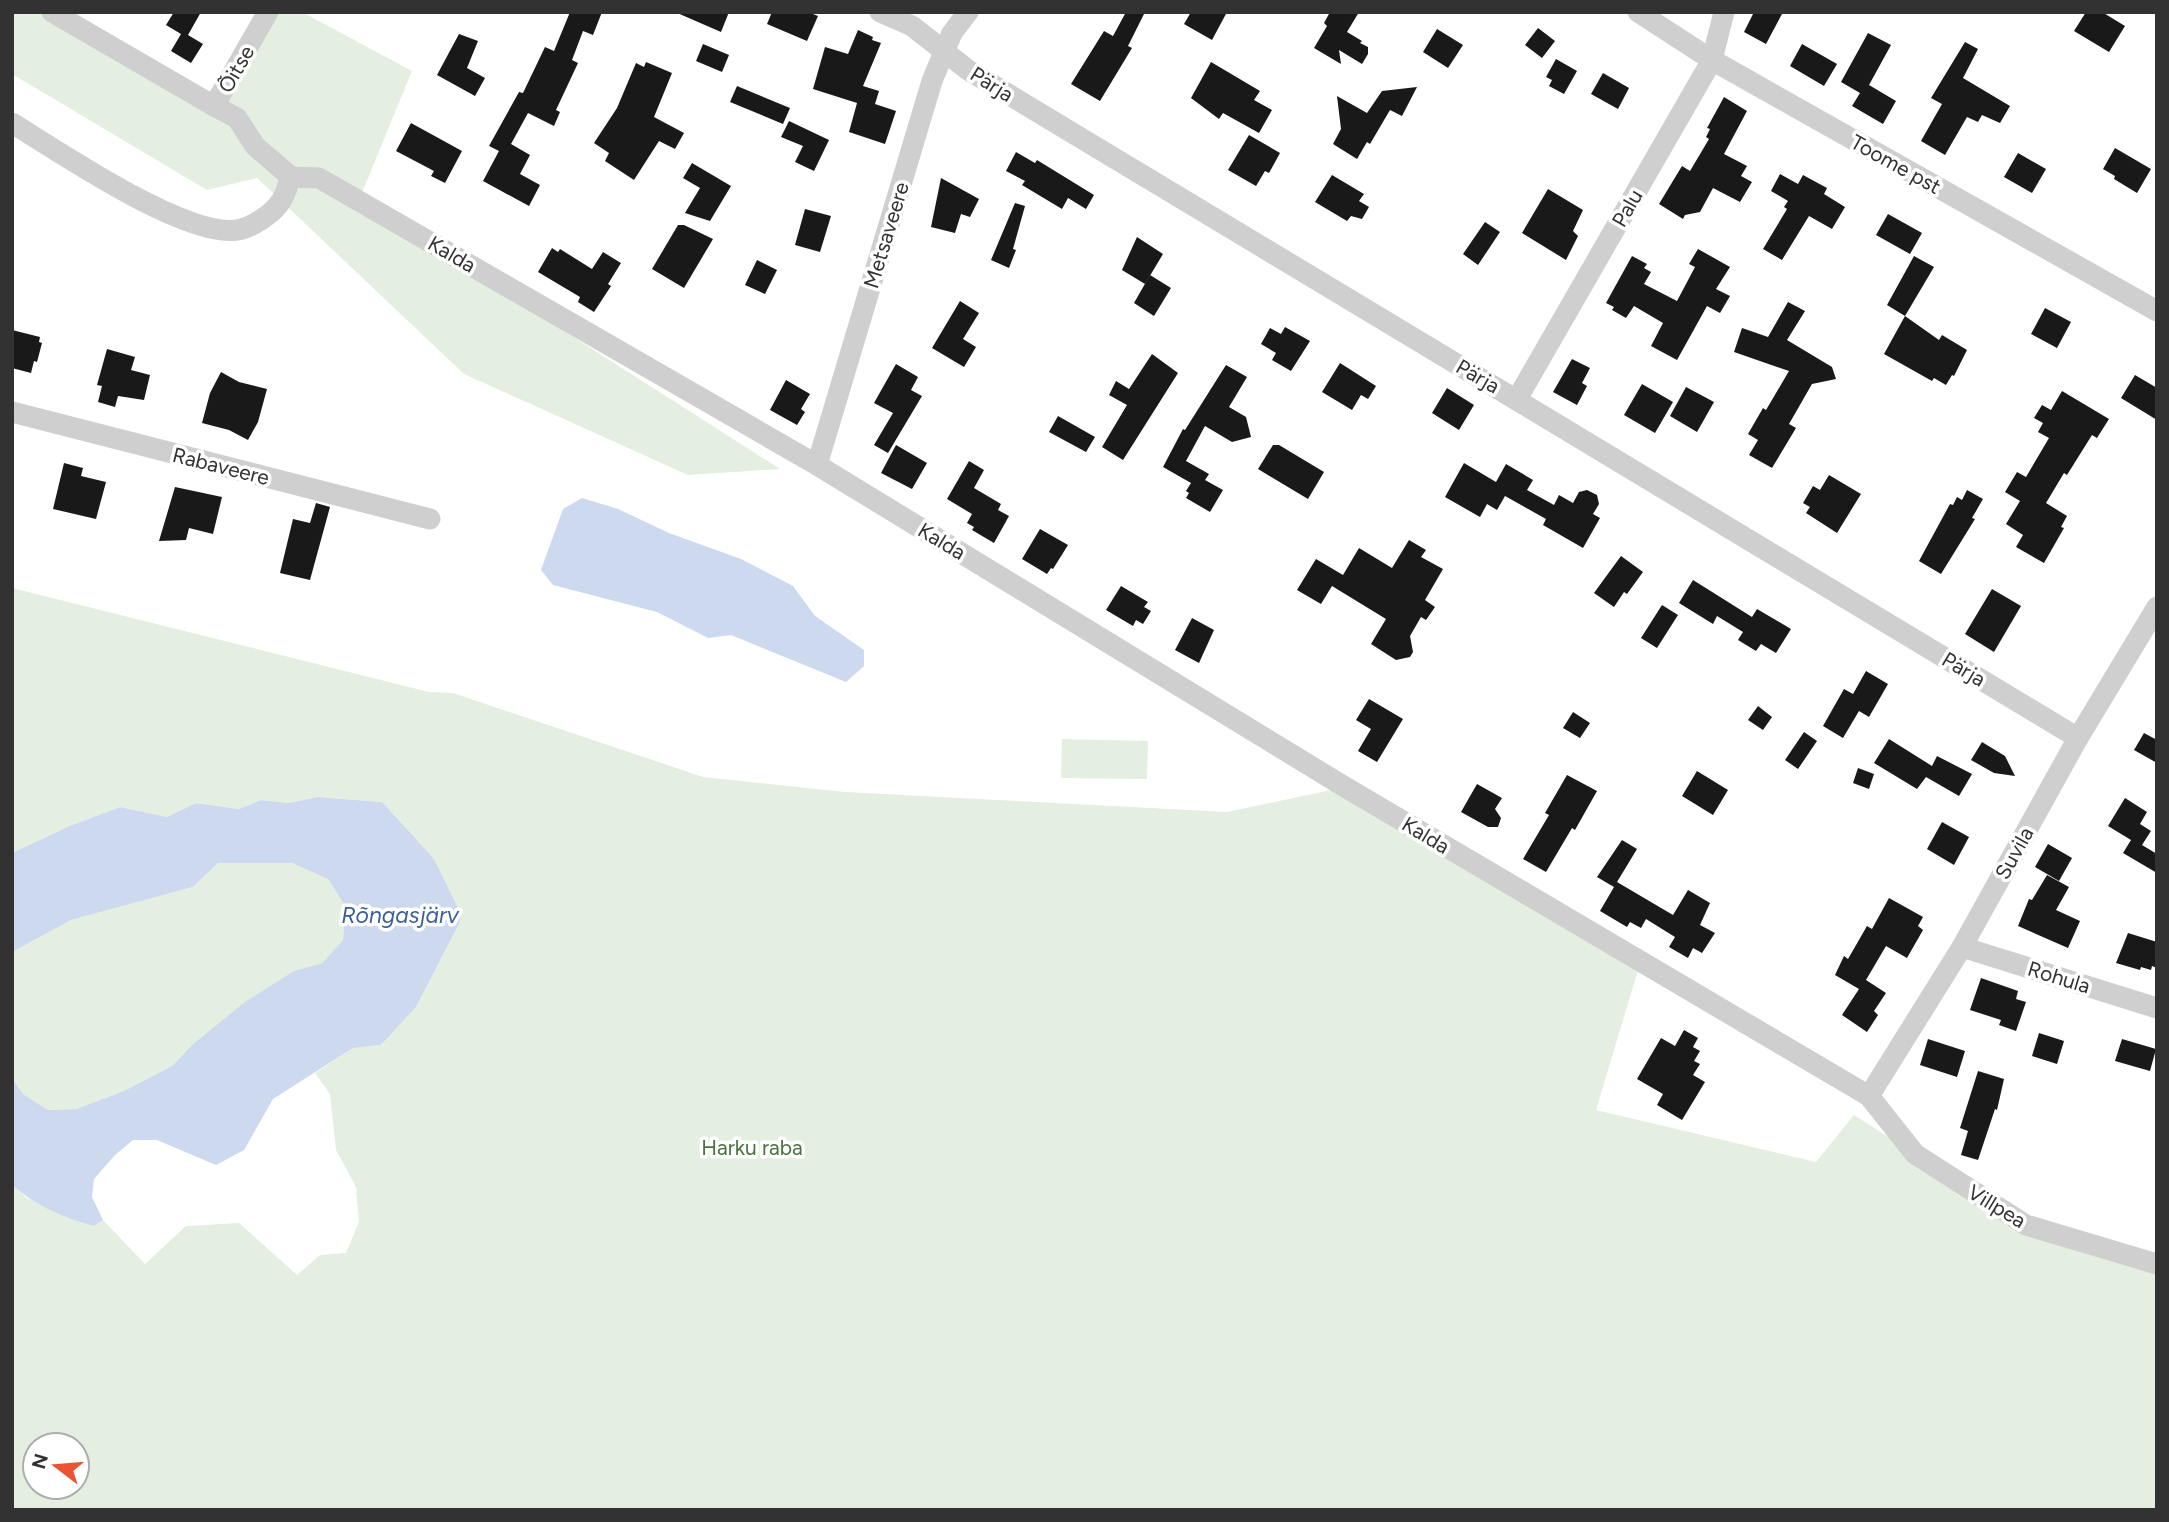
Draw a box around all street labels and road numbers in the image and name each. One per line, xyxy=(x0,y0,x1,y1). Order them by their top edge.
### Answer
street label: Õitse xyxy=(213,41,259,97)
street label: Pärja xyxy=(966,61,1018,107)
street label: Toome pst xyxy=(1847,129,1946,199)
street label: Metsaveere xyxy=(858,179,914,291)
street label: Palu xyxy=(1606,185,1648,231)
street label: Kalda xyxy=(424,230,480,278)
street label: Pärja xyxy=(1452,354,1504,398)
street label: Rabaveere xyxy=(170,442,272,490)
street label: Kalda xyxy=(914,517,970,565)
street label: Pärja xyxy=(1938,646,1990,692)
street label: Kalda xyxy=(1398,811,1454,859)
street label: Suvila xyxy=(1990,823,2038,883)
street label: Rohula xyxy=(2025,956,2093,998)
street label: Villpea xyxy=(1963,1179,2031,1233)

